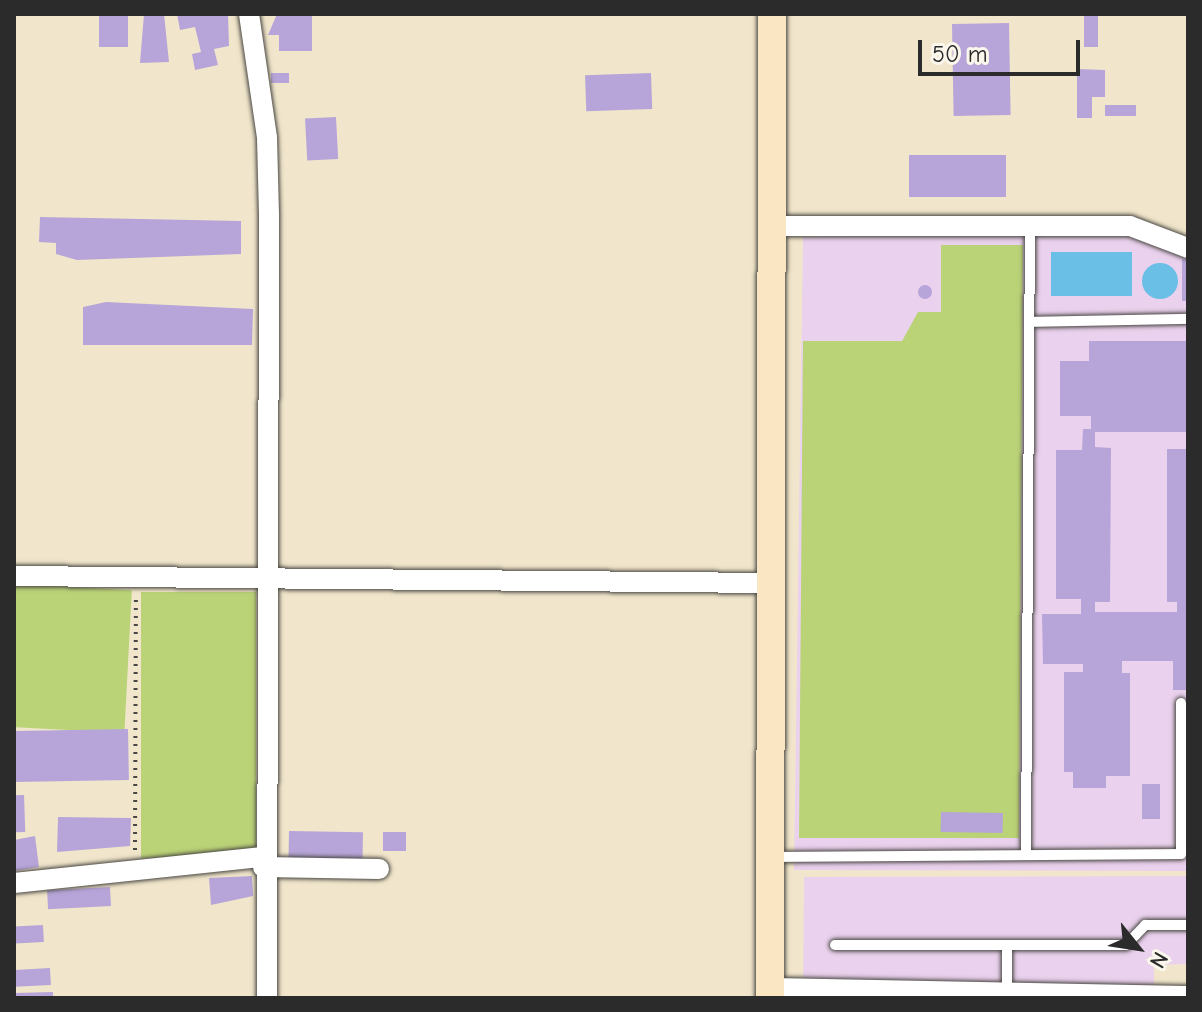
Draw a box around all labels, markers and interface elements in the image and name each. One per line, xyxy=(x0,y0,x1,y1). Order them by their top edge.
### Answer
scale bar xyxy=(922,24,1084,74)
text: 50 m xyxy=(932,40,988,68)
north arrow xyxy=(1098,908,1178,988)
text: N xyxy=(1144,947,1174,973)

